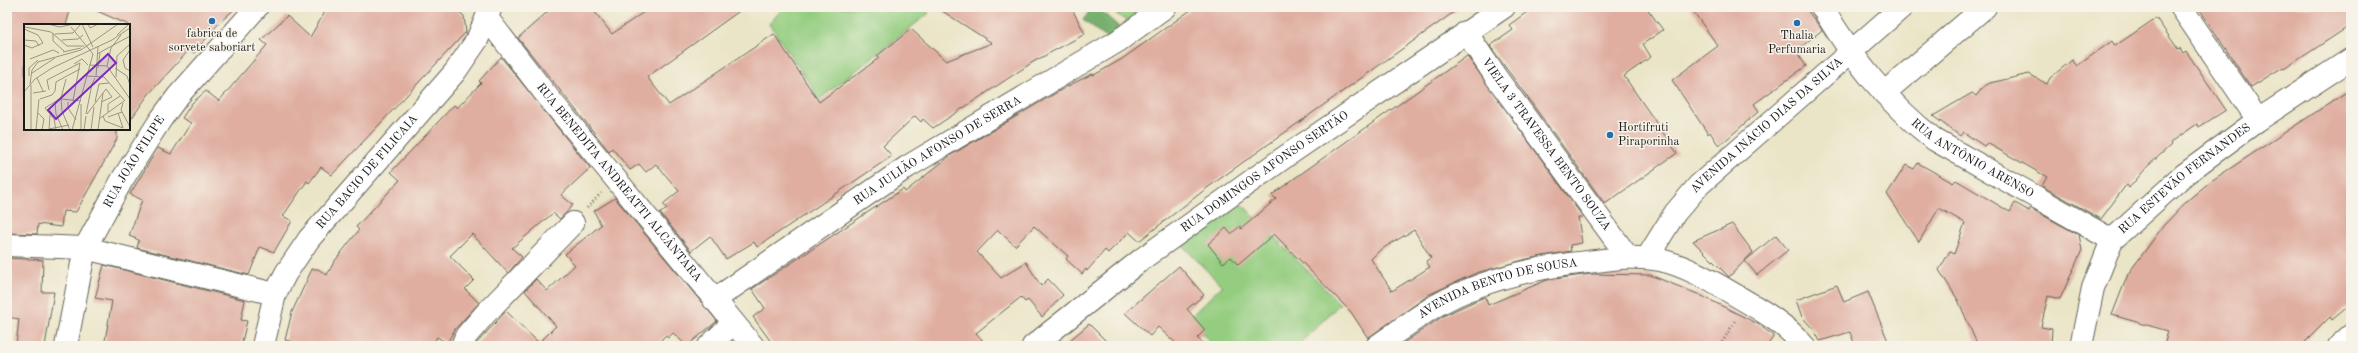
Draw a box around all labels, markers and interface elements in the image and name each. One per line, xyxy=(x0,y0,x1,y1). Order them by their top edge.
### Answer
marker: fabrica de sorvete saboriart xyxy=(207,16,217,26)
marker: Thalia Perfumaria xyxy=(1792,18,1802,28)
inset map xyxy=(24,24,130,130)
place label: fabrica de sorvete saboriart xyxy=(169,28,255,54)
place label: Thalia Perfumaria xyxy=(1768,30,1826,56)
street label: VIELA 3 TRAVESSA BENTO SOUZA xyxy=(1479,56,1613,233)
street label: AVENIDA INÁCIO DIAS DA SILVA xyxy=(1689,56,1845,196)
street label: RUA BENEDITA ANDREATTI ALCÂNTARA xyxy=(534,81,704,284)
street label: RUA JULIÃO AFONSO DE SERRA xyxy=(852,94,1024,208)
street label: RUA DOMINGOS AFONSO SERTÃO xyxy=(1179,109,1351,235)
street label: RUA BACIO DE FILICAIA xyxy=(315,113,420,231)
street label: RUA JOÃO FILIPE xyxy=(102,114,167,210)
street label: RUA ANTÔNIO ARENSO xyxy=(1909,117,2035,200)
place label: Hortifruti Piraporinha xyxy=(1618,122,1680,148)
street label: RUA ESTEVÃO FERNANDES xyxy=(2117,122,2253,237)
marker: Hortifruti Piraporinha xyxy=(1605,130,1615,140)
street label: AVENIDA BENTO DE SOUSA xyxy=(1416,257,1578,321)

